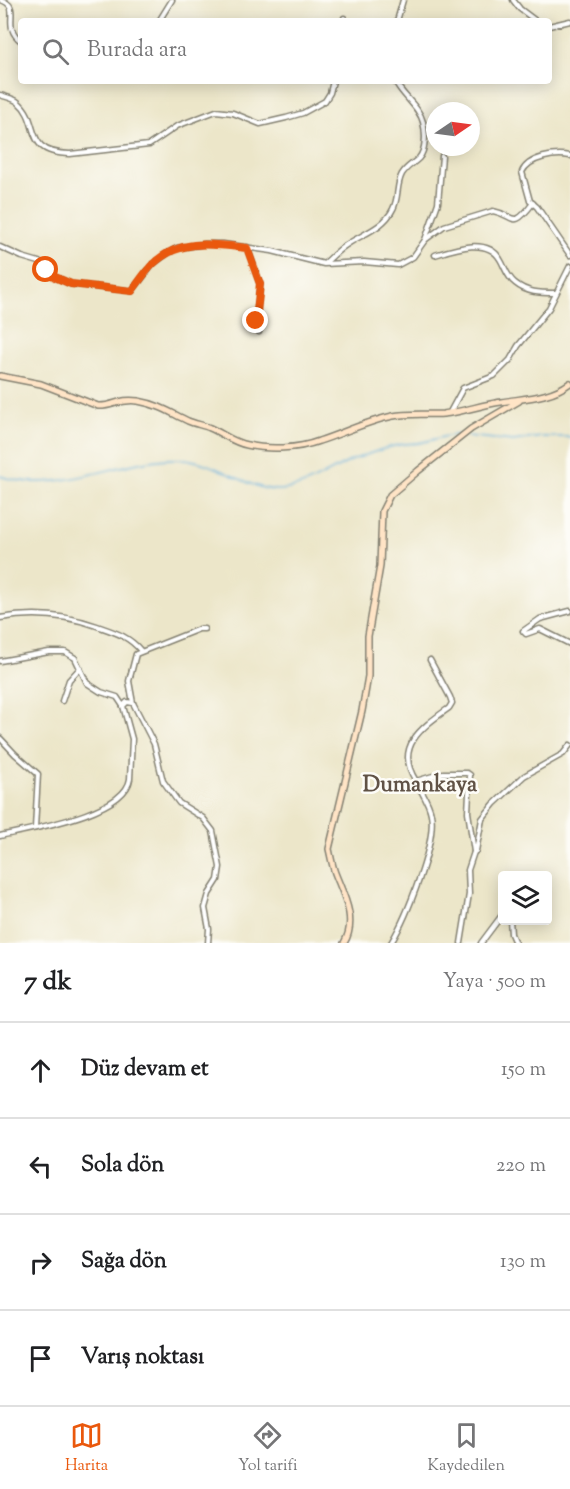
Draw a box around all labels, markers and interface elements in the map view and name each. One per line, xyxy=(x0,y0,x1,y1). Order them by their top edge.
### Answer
search box xyxy=(18,18,552,84)
icon: search xyxy=(39,35,72,68)
text: Burada ara xyxy=(87,35,187,67)
north arrow xyxy=(426,102,480,156)
route start xyxy=(32,256,58,282)
route end xyxy=(242,307,268,333)
district label: Dumankaya xyxy=(363,770,478,802)
map controls xyxy=(498,871,552,925)
button: layers xyxy=(498,871,552,925)
text: 7 dk xyxy=(24,964,72,1001)
text: Yaya · 500 m xyxy=(443,968,546,997)
icon: ahead xyxy=(24,1054,57,1087)
text: Düz devam et xyxy=(81,1054,208,1086)
text: 150 m xyxy=(501,1056,546,1085)
icon: left xyxy=(24,1150,57,1183)
text: Sola dön xyxy=(81,1150,164,1182)
text: 220 m xyxy=(496,1152,546,1181)
icon: right xyxy=(24,1246,57,1279)
text: Sağa dön xyxy=(81,1246,167,1278)
text: 130 m xyxy=(500,1248,546,1277)
icon: arrive xyxy=(24,1342,57,1375)
text: Varış noktası xyxy=(81,1342,204,1374)
tab: Harita xyxy=(65,1419,108,1478)
tab: Yol tarifi xyxy=(238,1419,298,1478)
tab: Kaydedilen xyxy=(428,1419,505,1478)

